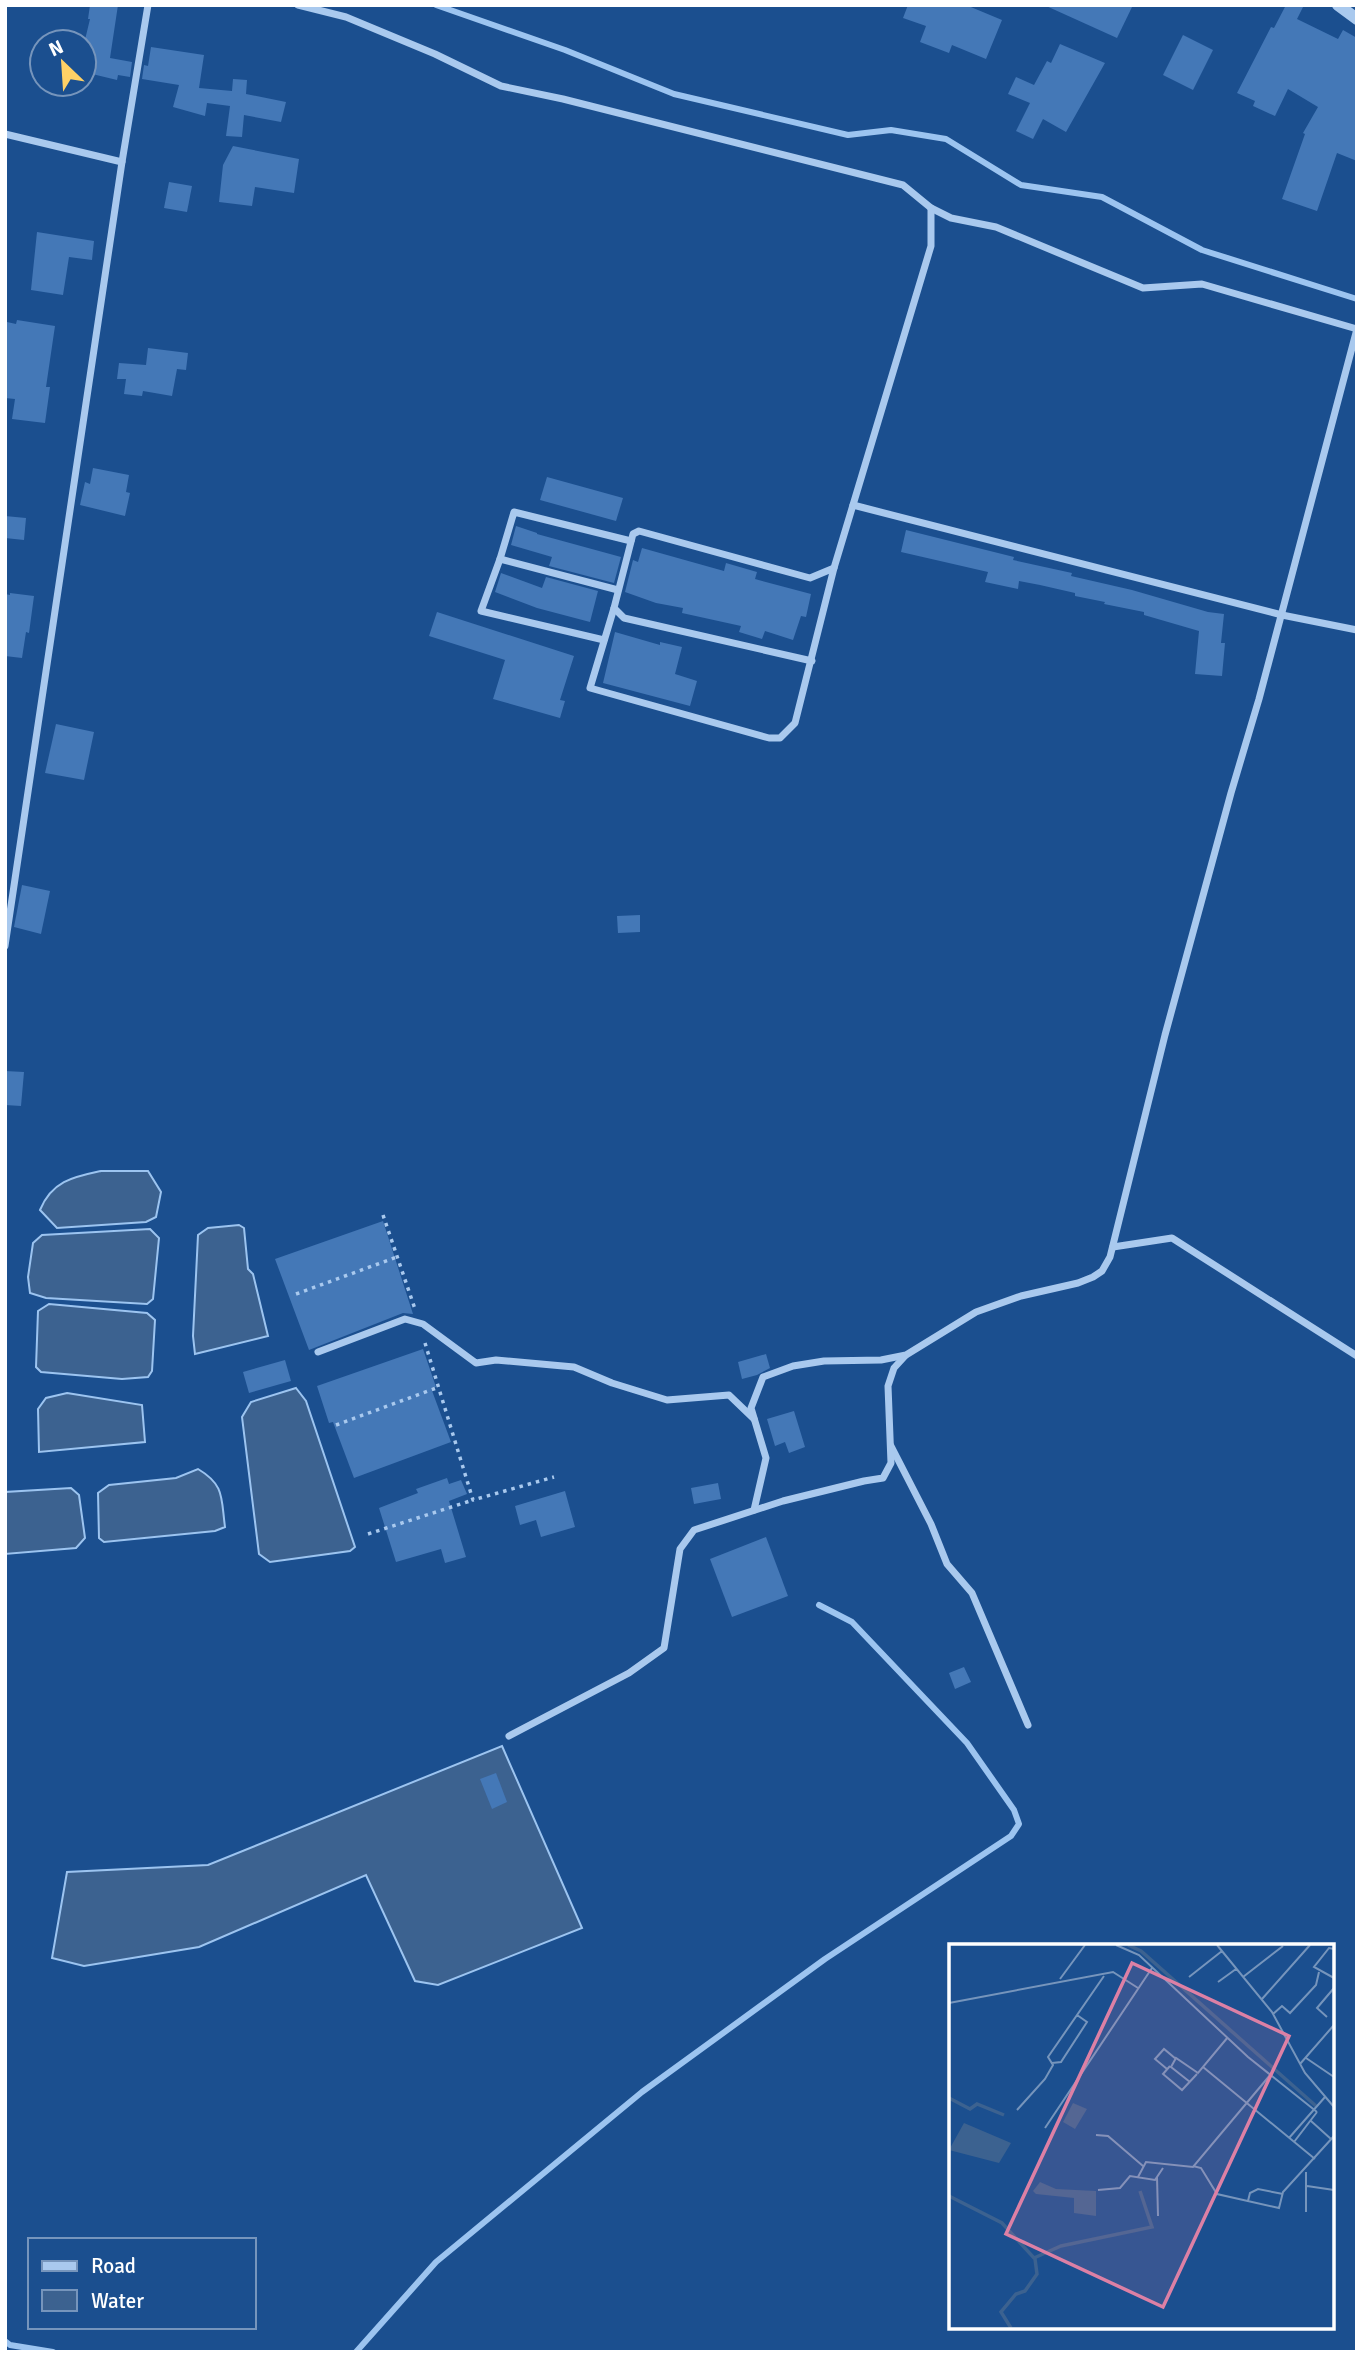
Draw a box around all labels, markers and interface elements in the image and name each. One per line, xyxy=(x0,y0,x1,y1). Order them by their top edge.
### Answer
north arrow xyxy=(28,28,98,98)
text: N xyxy=(45,35,67,62)
inset map xyxy=(949,1944,1334,2329)
legend xyxy=(28,2238,256,2329)
text: Road xyxy=(91,2253,136,2279)
text: Water xyxy=(91,2288,144,2314)

